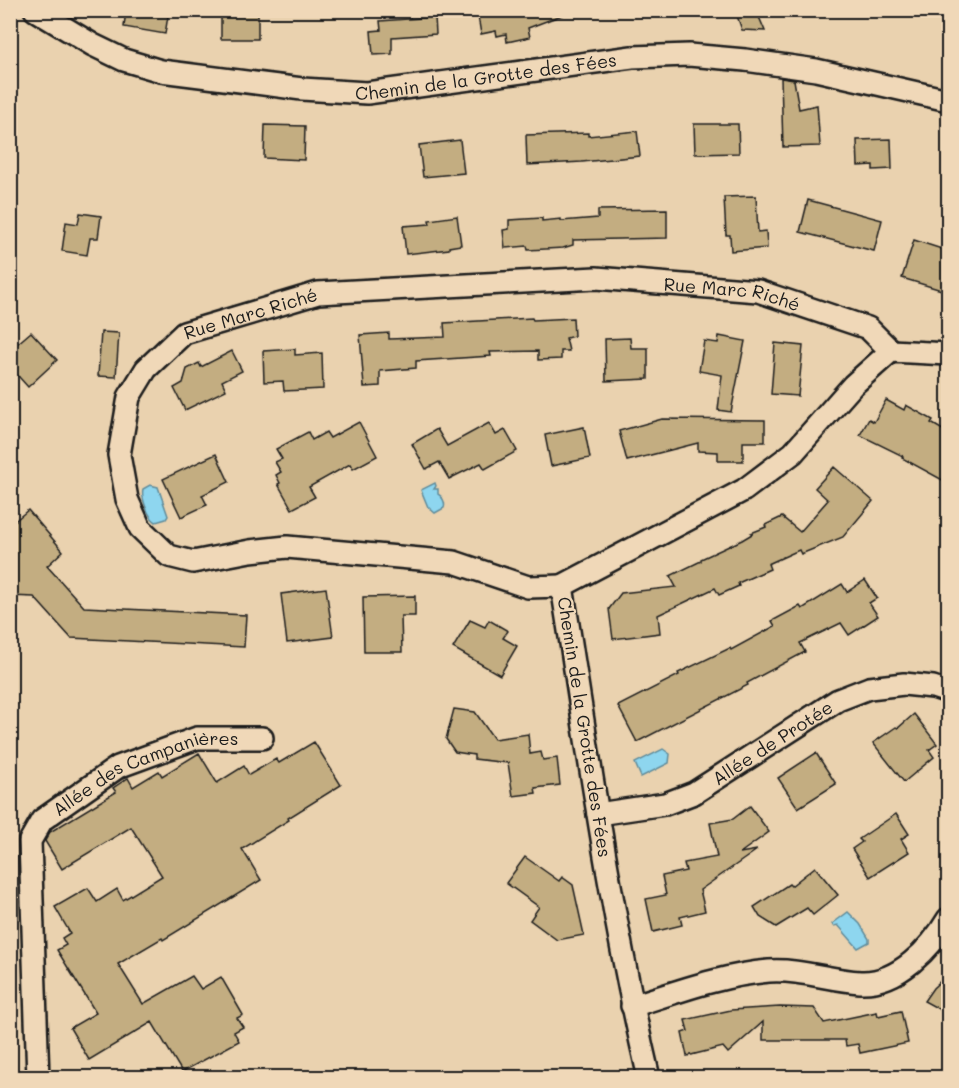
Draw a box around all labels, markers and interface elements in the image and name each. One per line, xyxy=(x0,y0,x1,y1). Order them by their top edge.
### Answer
street label: Chemin de la Grotte des Fées xyxy=(354,47,618,105)
street label: Rue Marc Riché xyxy=(663,271,803,316)
street label: Rue Marc Riché xyxy=(181,282,320,344)
street label: Chemin de la Grotte des Fées xyxy=(553,595,617,859)
street label: Allée de Protée xyxy=(707,695,837,790)
street label: Allée des Campanières xyxy=(48,726,238,821)

